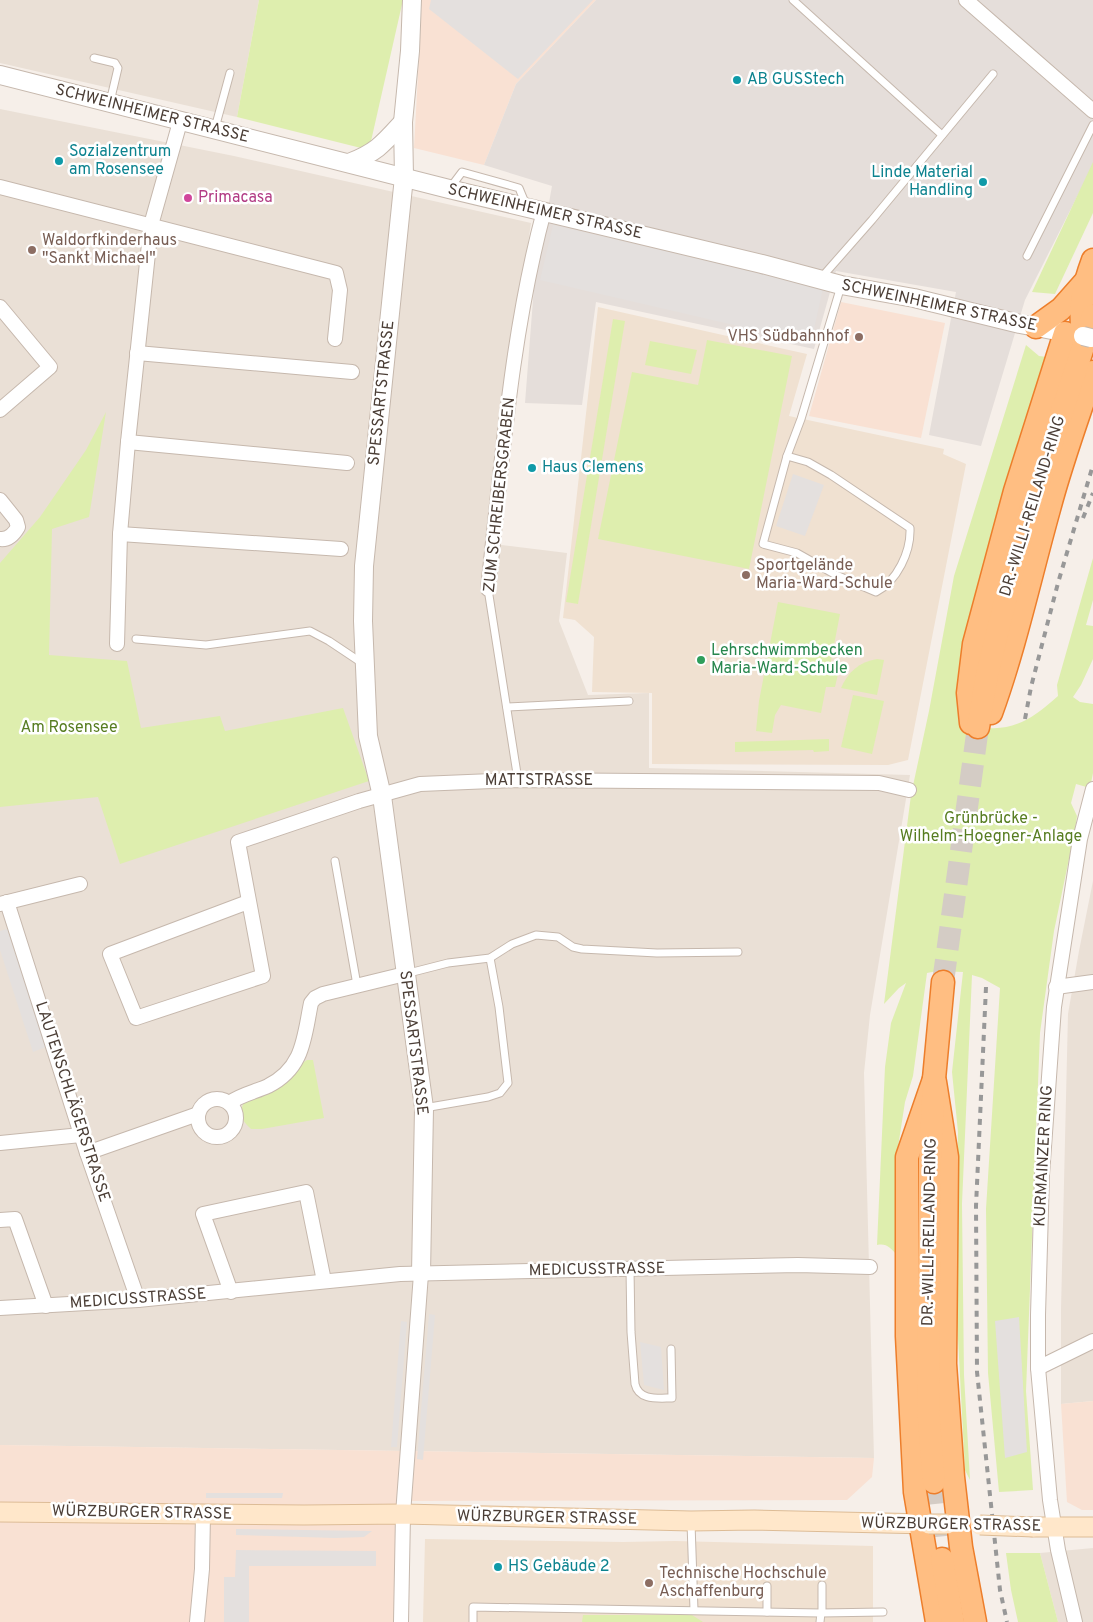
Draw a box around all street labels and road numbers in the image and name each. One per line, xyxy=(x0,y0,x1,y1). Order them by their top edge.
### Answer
street label: SCHWEINHEIMER STRASSE xyxy=(53,80,251,148)
street label: SCHWEINHEIMER STRASSE xyxy=(446,180,644,244)
street label: SCHWEINHEIMER STRASSE xyxy=(840,276,1038,336)
street label: SPESSARTSTRASSE xyxy=(364,319,400,467)
street label: ZUM SCHREIBERSGRABEN xyxy=(480,396,520,594)
street label: DR.-WILLI-REILAND-RING xyxy=(996,413,1070,599)
street label: MATTSTRASSE xyxy=(485,771,593,791)
street label: SPESSARTSTRASSE xyxy=(394,969,432,1117)
street label: LAUTENSCHLÄGERSTRASSE xyxy=(30,999,115,1205)
street label: KURMAINZER RING xyxy=(1030,1085,1058,1227)
street label: DR.-WILLI-REILAND-RING xyxy=(918,1138,942,1326)
street label: MEDICUSSTRASSE xyxy=(528,1259,666,1281)
street label: MEDICUSSTRASSE xyxy=(69,1284,207,1314)
street label: WÜRZBURGER STRASSE xyxy=(52,1499,232,1525)
street label: WÜRZBURGER STRASSE xyxy=(457,1504,637,1530)
street label: WÜRZBURGER STRASSE xyxy=(861,1511,1041,1537)

